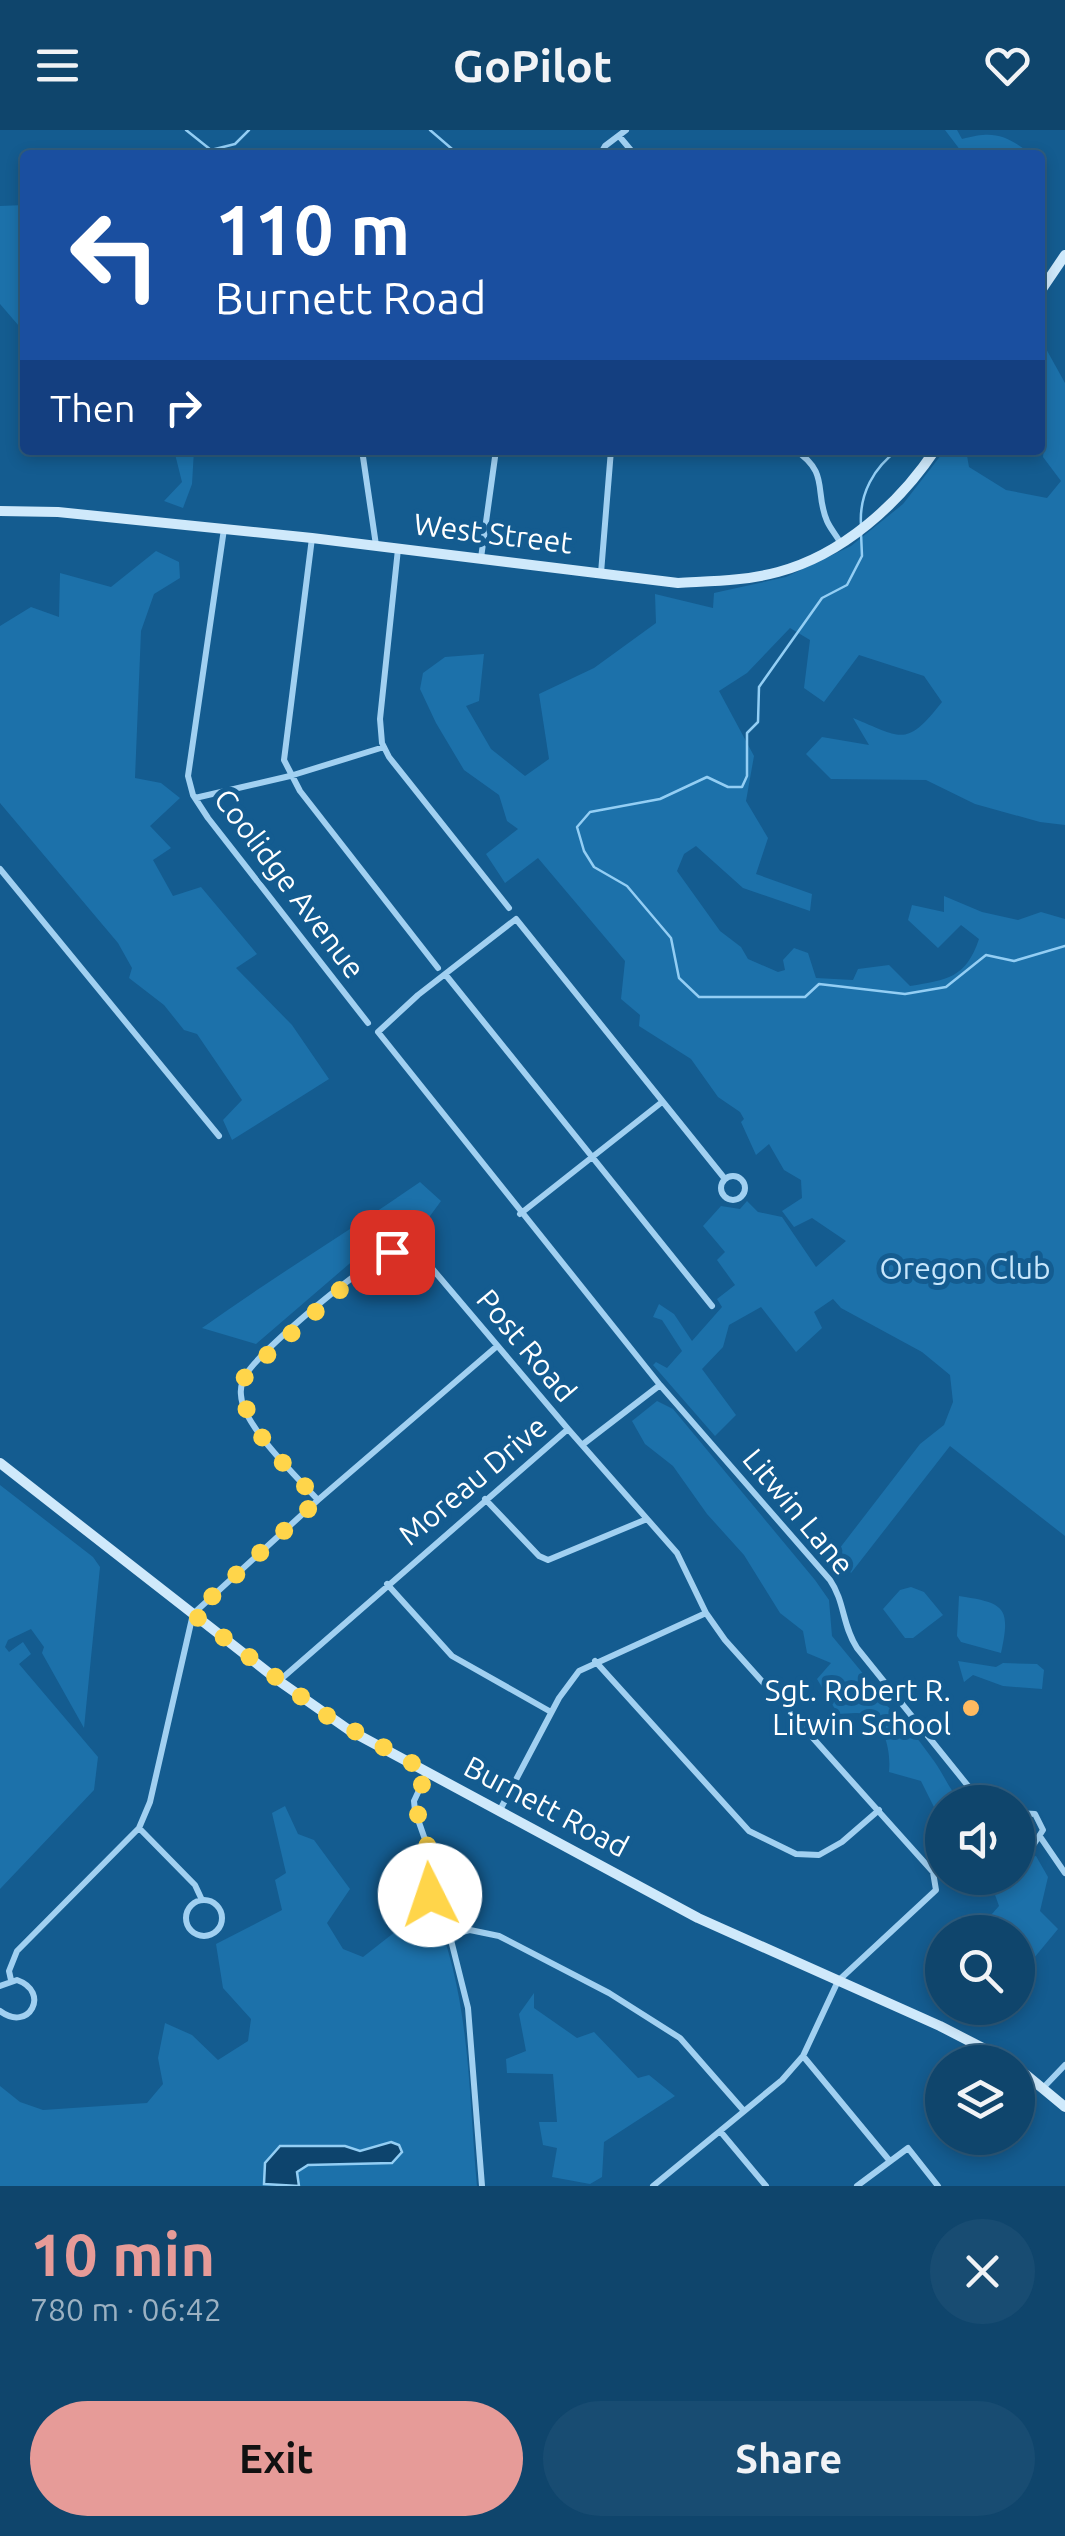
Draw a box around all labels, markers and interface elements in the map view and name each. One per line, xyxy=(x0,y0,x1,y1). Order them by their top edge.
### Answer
icon: menu xyxy=(30,38,85,93)
icon: heart xyxy=(980,38,1035,93)
text: GoPilot xyxy=(453,40,612,91)
icon: left xyxy=(50,190,180,320)
text: 110 m xyxy=(215,190,410,268)
text: Burnett Road xyxy=(215,272,486,323)
icon: right xyxy=(156,380,211,435)
text: Then xyxy=(50,387,136,429)
street label: West Street xyxy=(412,506,574,560)
street label: Coolidge Avenue xyxy=(208,782,372,985)
pin xyxy=(350,1210,435,1295)
icon: arrive xyxy=(365,1225,420,1280)
park label: Oregon Club xyxy=(880,1251,1050,1285)
street label: Post Road xyxy=(470,1282,583,1408)
street label: Moreau Drive xyxy=(392,1409,553,1552)
street label: Litwin Lane xyxy=(736,1442,861,1581)
place label: Sgt. Robert R. Litwin School xyxy=(765,1673,951,1741)
marker: Sgt. Robert R. Litwin School xyxy=(960,1697,982,1719)
street label: Burnett Road xyxy=(459,1749,634,1864)
map controls xyxy=(925,1785,1035,2155)
button: sound xyxy=(925,1785,1035,1895)
position arrow xyxy=(378,1843,482,1947)
button: search xyxy=(925,1915,1035,2025)
button: layers xyxy=(925,2045,1035,2155)
button: close xyxy=(930,2219,1035,2324)
text: 10 min xyxy=(30,2220,215,2287)
text: 780 m · 06:42 xyxy=(30,2291,222,2327)
button: Exit xyxy=(30,2401,523,2516)
button: Share xyxy=(543,2401,1035,2516)

